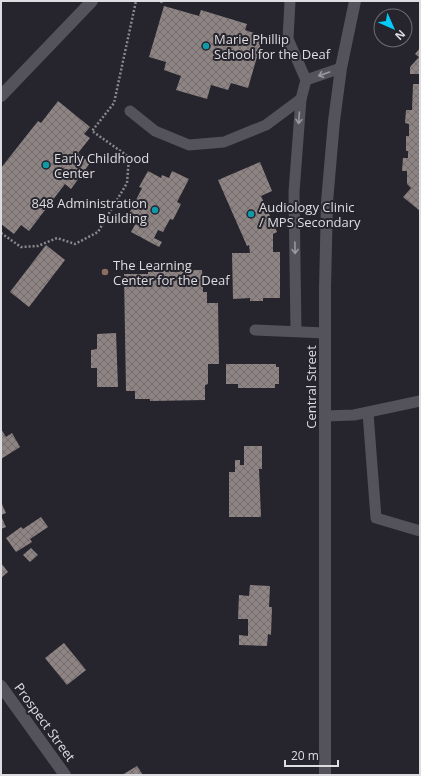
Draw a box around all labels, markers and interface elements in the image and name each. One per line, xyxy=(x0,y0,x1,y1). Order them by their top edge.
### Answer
north arrow xyxy=(373,8,413,48)
text: N xyxy=(392,27,409,44)
place label: Marie Phillip School for the Deaf xyxy=(214,30,331,63)
marker: Marie Phillip School for the Deaf xyxy=(201,41,211,51)
one-way arrow xyxy=(318,70,330,78)
one-way arrow xyxy=(296,111,303,124)
place label: Early Childhood Center xyxy=(54,149,149,182)
marker: Early Childhood Center xyxy=(41,160,51,170)
place label: 848 Administration Building xyxy=(32,194,147,227)
place label: Audiology Clinic / MPS Secondary xyxy=(259,198,361,231)
marker: 848 Administration Building xyxy=(150,205,160,215)
marker: Audiology Clinic / MPS Secondary xyxy=(246,209,256,219)
one-way arrow xyxy=(291,241,298,254)
place label: The Learning Center for the Deaf xyxy=(113,256,230,289)
marker: The Learning Center for the Deaf xyxy=(100,267,110,277)
street label: Central Street xyxy=(302,345,320,429)
street label: Prospect Street xyxy=(10,679,80,765)
scale bar xyxy=(285,742,338,768)
text: 20 m xyxy=(291,747,319,764)

